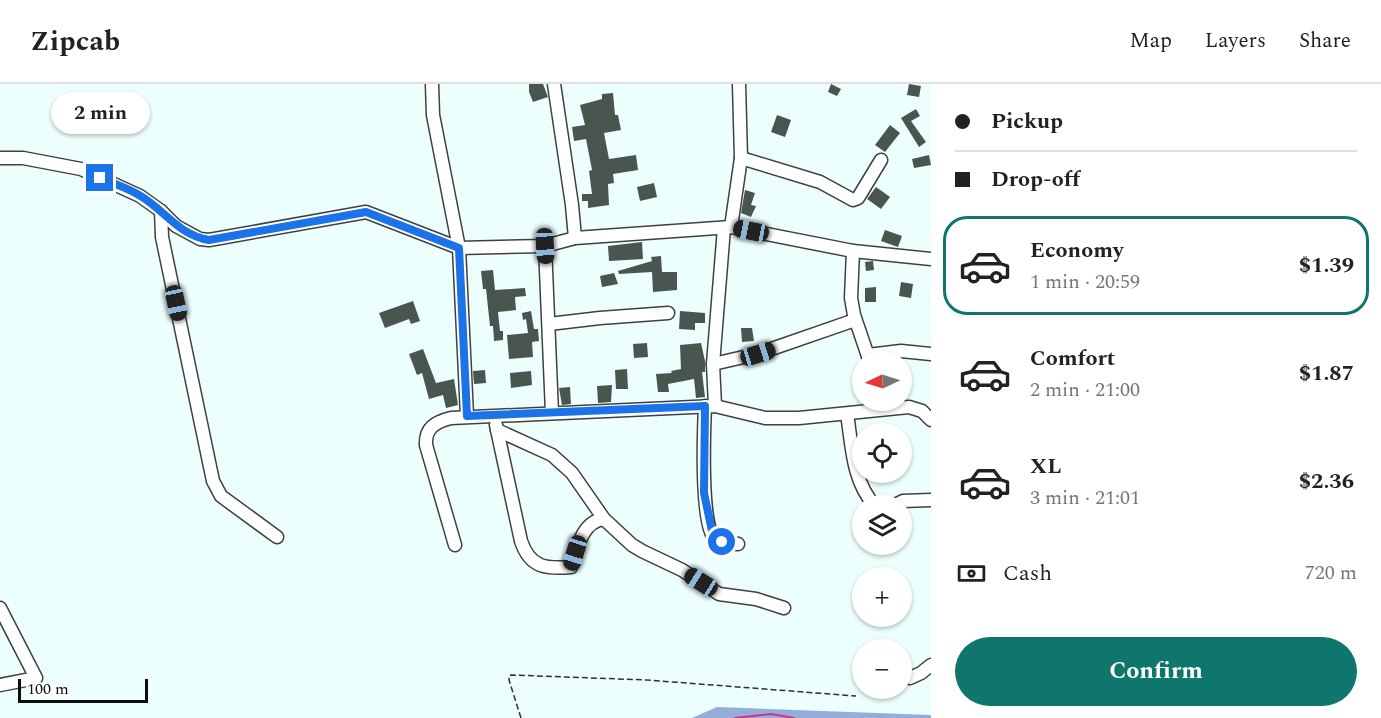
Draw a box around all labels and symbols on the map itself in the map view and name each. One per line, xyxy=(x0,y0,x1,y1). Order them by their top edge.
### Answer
callout: 2 min xyxy=(51,91,150,133)
route end xyxy=(86,164,113,191)
car xyxy=(732,219,770,243)
car xyxy=(535,228,555,264)
car xyxy=(163,284,189,322)
car xyxy=(738,340,778,368)
north arrow xyxy=(852,351,912,411)
route start xyxy=(708,528,735,555)
car xyxy=(561,533,589,573)
car xyxy=(681,565,721,599)
scale bar xyxy=(18,676,148,704)

